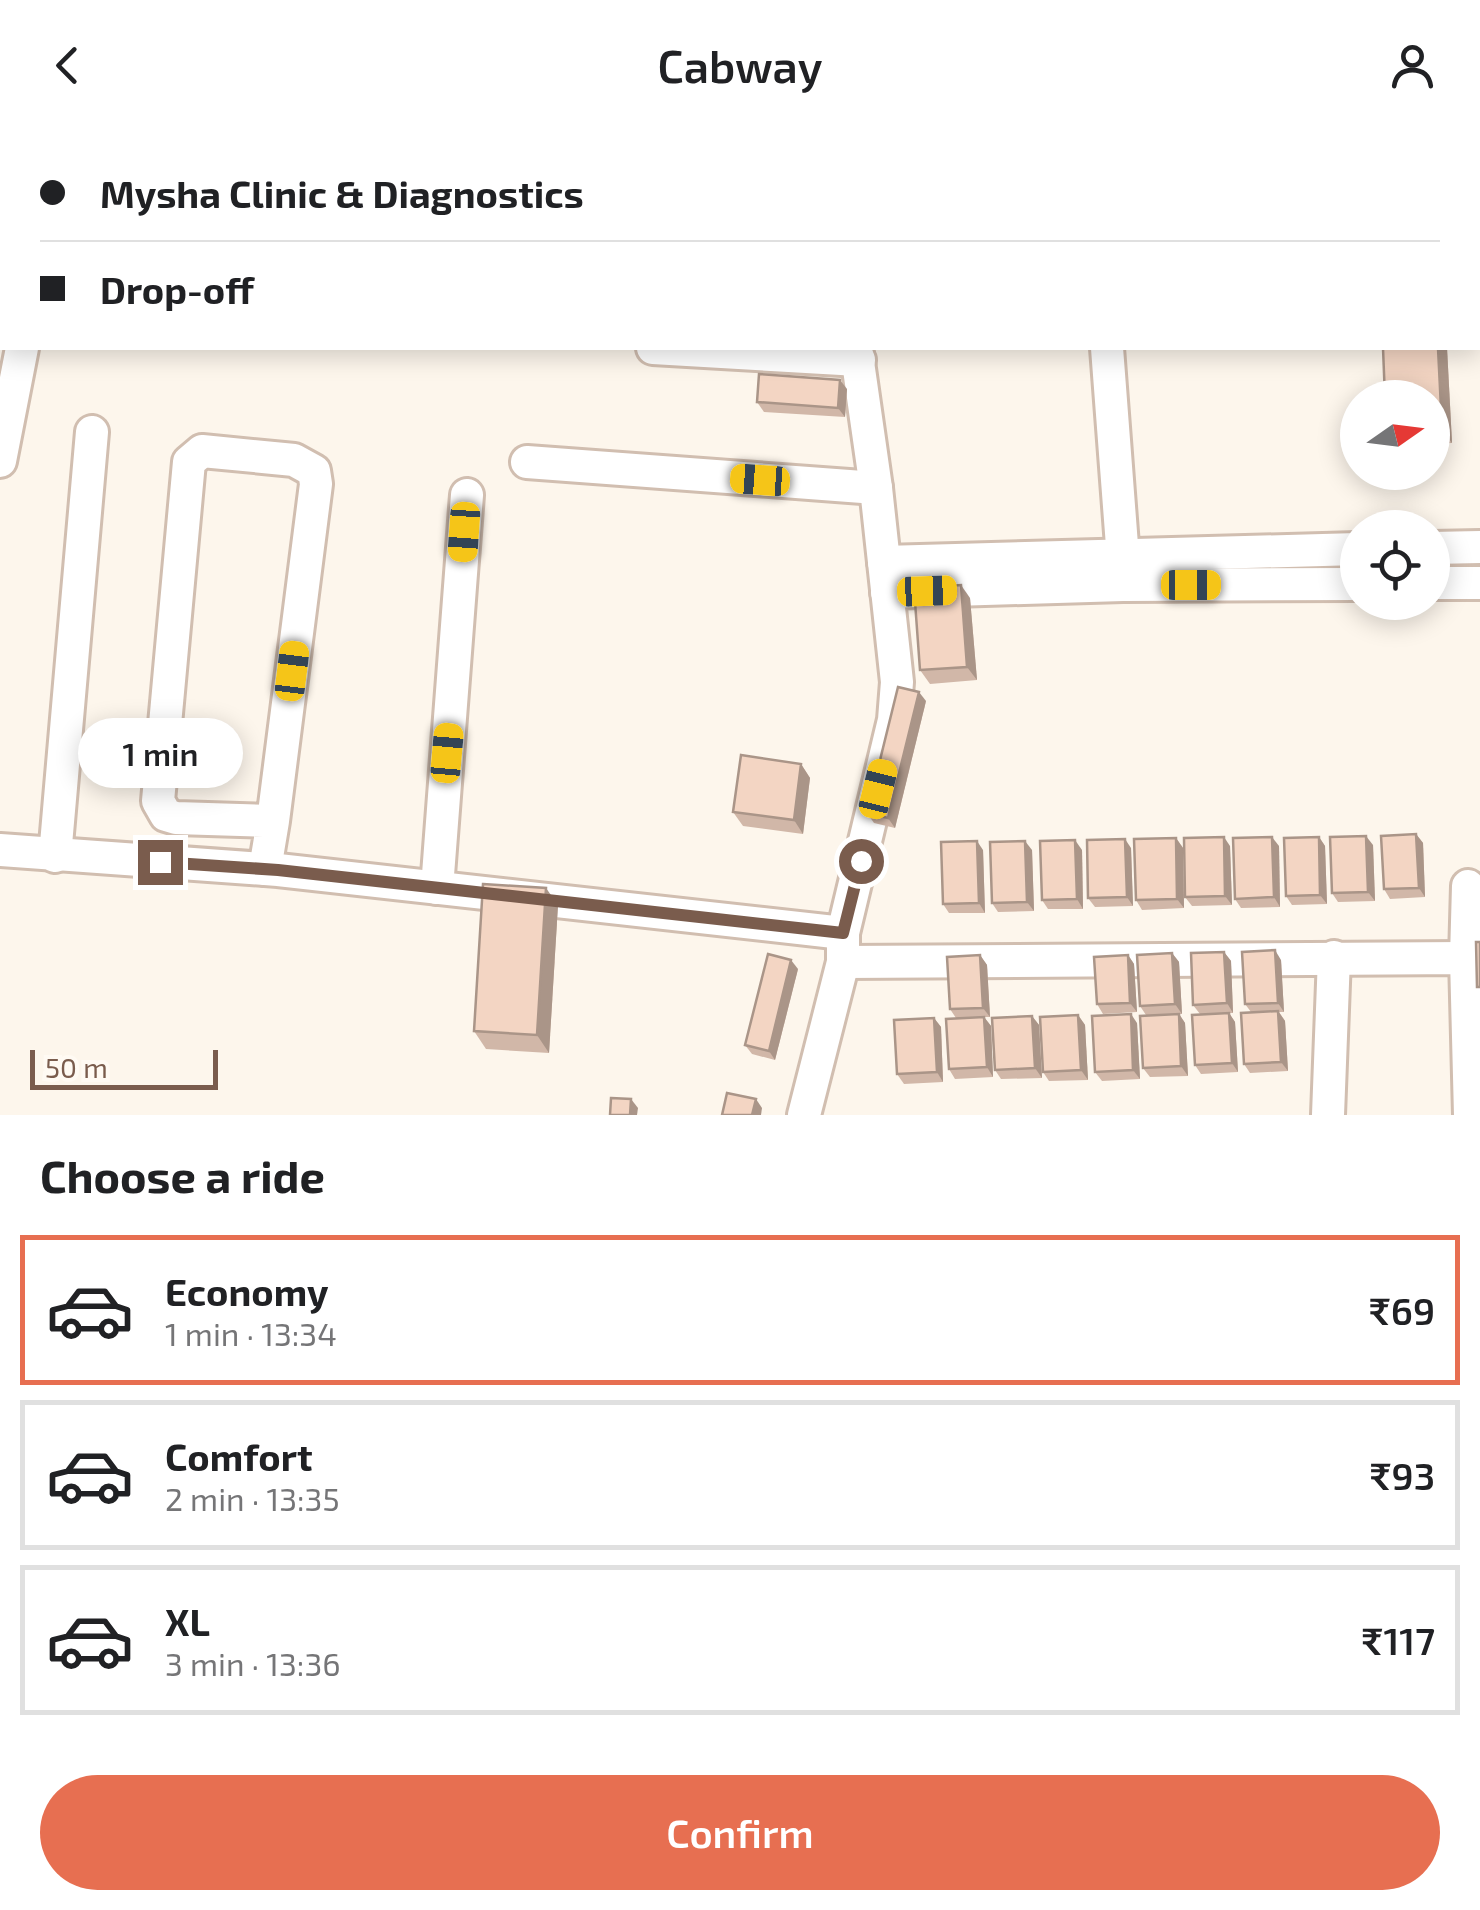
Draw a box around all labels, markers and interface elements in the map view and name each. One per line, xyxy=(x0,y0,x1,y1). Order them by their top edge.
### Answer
icon: back xyxy=(40,38,95,93)
text: Cabway xyxy=(658,38,822,92)
icon: person xyxy=(1385,38,1440,93)
text: Mysha Clinic & Diagnostics xyxy=(100,170,584,216)
text: Drop-off xyxy=(100,266,254,312)
north arrow xyxy=(1340,380,1450,490)
map controls xyxy=(1340,380,1450,620)
car xyxy=(729,463,791,497)
car xyxy=(447,501,481,563)
button: locate xyxy=(1340,510,1450,620)
car xyxy=(1161,570,1221,600)
car xyxy=(896,575,958,607)
car xyxy=(273,639,311,703)
callout: 1 min xyxy=(78,717,242,787)
car xyxy=(429,722,465,784)
text: 1 min xyxy=(123,734,198,772)
car xyxy=(856,756,900,822)
route start xyxy=(839,839,884,884)
route end xyxy=(138,840,183,885)
scale bar xyxy=(30,1045,218,1090)
text: 50 m xyxy=(45,1050,108,1084)
text: Choose a ride xyxy=(40,1148,325,1202)
icon: car xyxy=(45,1265,135,1355)
text: Economy xyxy=(165,1268,329,1314)
text: ₹69 xyxy=(1369,1287,1435,1333)
text: 1 min · 13:34 xyxy=(165,1314,337,1352)
icon: car xyxy=(45,1430,135,1520)
text: Comfort xyxy=(165,1433,313,1479)
text: ₹93 xyxy=(1369,1452,1435,1498)
text: 2 min · 13:35 xyxy=(165,1479,340,1517)
icon: car xyxy=(45,1595,135,1685)
text: XL xyxy=(165,1598,210,1644)
text: ₹117 xyxy=(1361,1617,1435,1663)
text: 3 min · 13:36 xyxy=(165,1644,341,1682)
button: Confirm xyxy=(40,1775,1440,1890)

